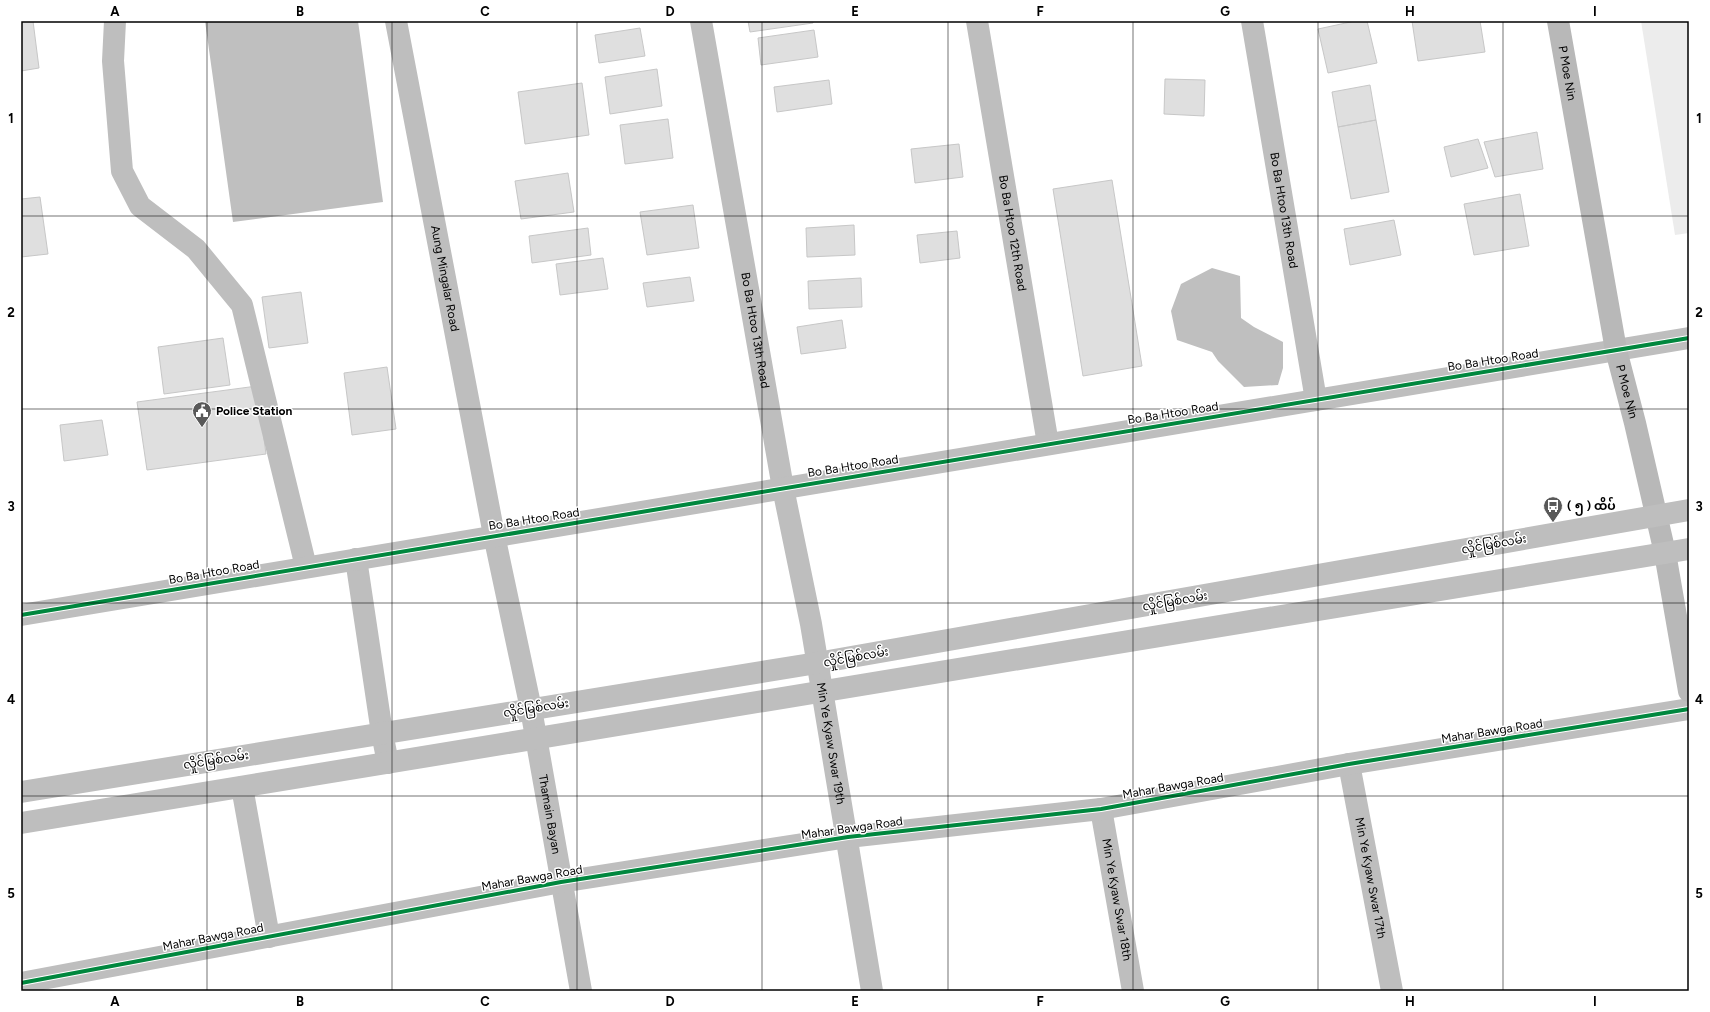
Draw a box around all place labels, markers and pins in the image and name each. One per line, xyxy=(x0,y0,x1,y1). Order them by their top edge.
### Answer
public building icon: Police Station xyxy=(191,400,213,428)
place label: Police Station xyxy=(216,404,293,418)
bus stop icon: ( ၅ ) ထိပ် xyxy=(1542,495,1564,523)
place label: ( ၅ ) ထိပ် xyxy=(1567,496,1616,516)

